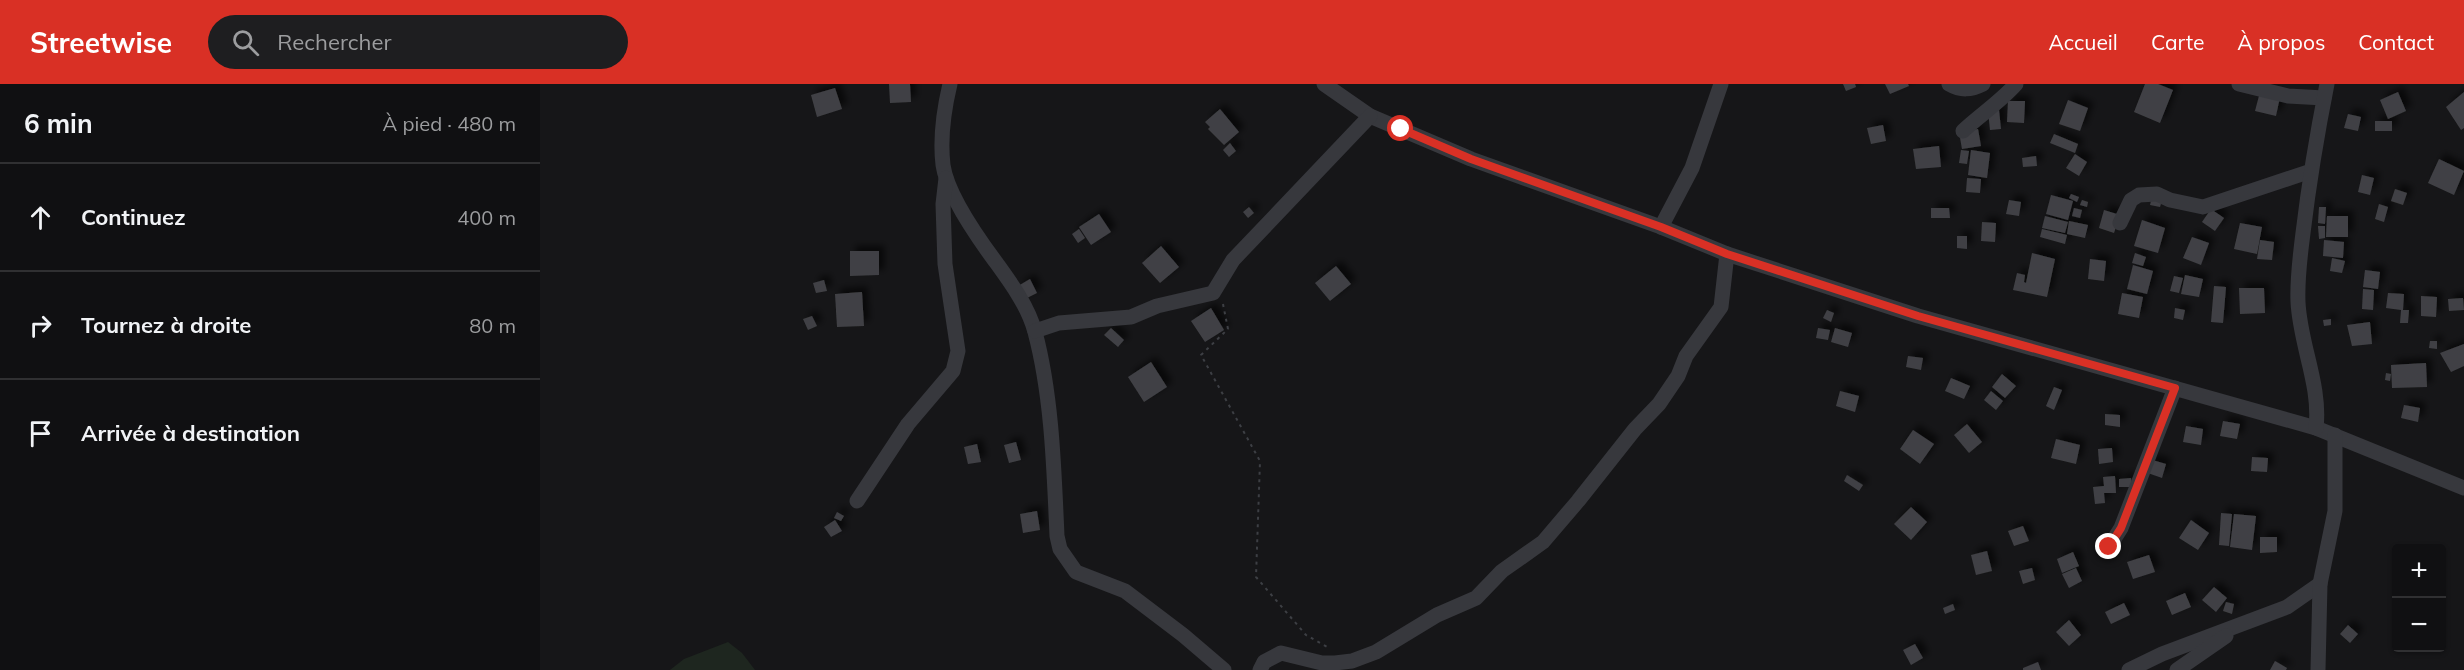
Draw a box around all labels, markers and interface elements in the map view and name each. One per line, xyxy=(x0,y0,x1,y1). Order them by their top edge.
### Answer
search box xyxy=(208,15,628,69)
text: Streetwise xyxy=(30,25,172,60)
icon: search xyxy=(229,26,262,59)
text: Rechercher xyxy=(277,28,391,56)
text: Accueil xyxy=(2048,29,2118,55)
text: Carte xyxy=(2151,29,2204,55)
text: À propos xyxy=(2237,29,2325,55)
text: Contact xyxy=(2358,29,2434,55)
text: 6 min xyxy=(24,107,93,140)
text: À pied · 480 m xyxy=(383,111,516,136)
route start xyxy=(1387,115,1413,141)
icon: ahead xyxy=(24,201,57,234)
text: Continuez xyxy=(81,203,186,231)
text: 400 m xyxy=(457,205,516,230)
icon: right xyxy=(24,309,57,342)
text: Tournez à droite xyxy=(81,311,251,339)
text: 80 m xyxy=(469,313,516,338)
icon: arrive xyxy=(24,417,57,450)
text: Arrivée à destination xyxy=(81,419,300,447)
route end xyxy=(2095,533,2121,559)
map controls xyxy=(2392,544,2446,652)
button: + xyxy=(2392,544,2446,598)
button: − xyxy=(2392,598,2446,652)

